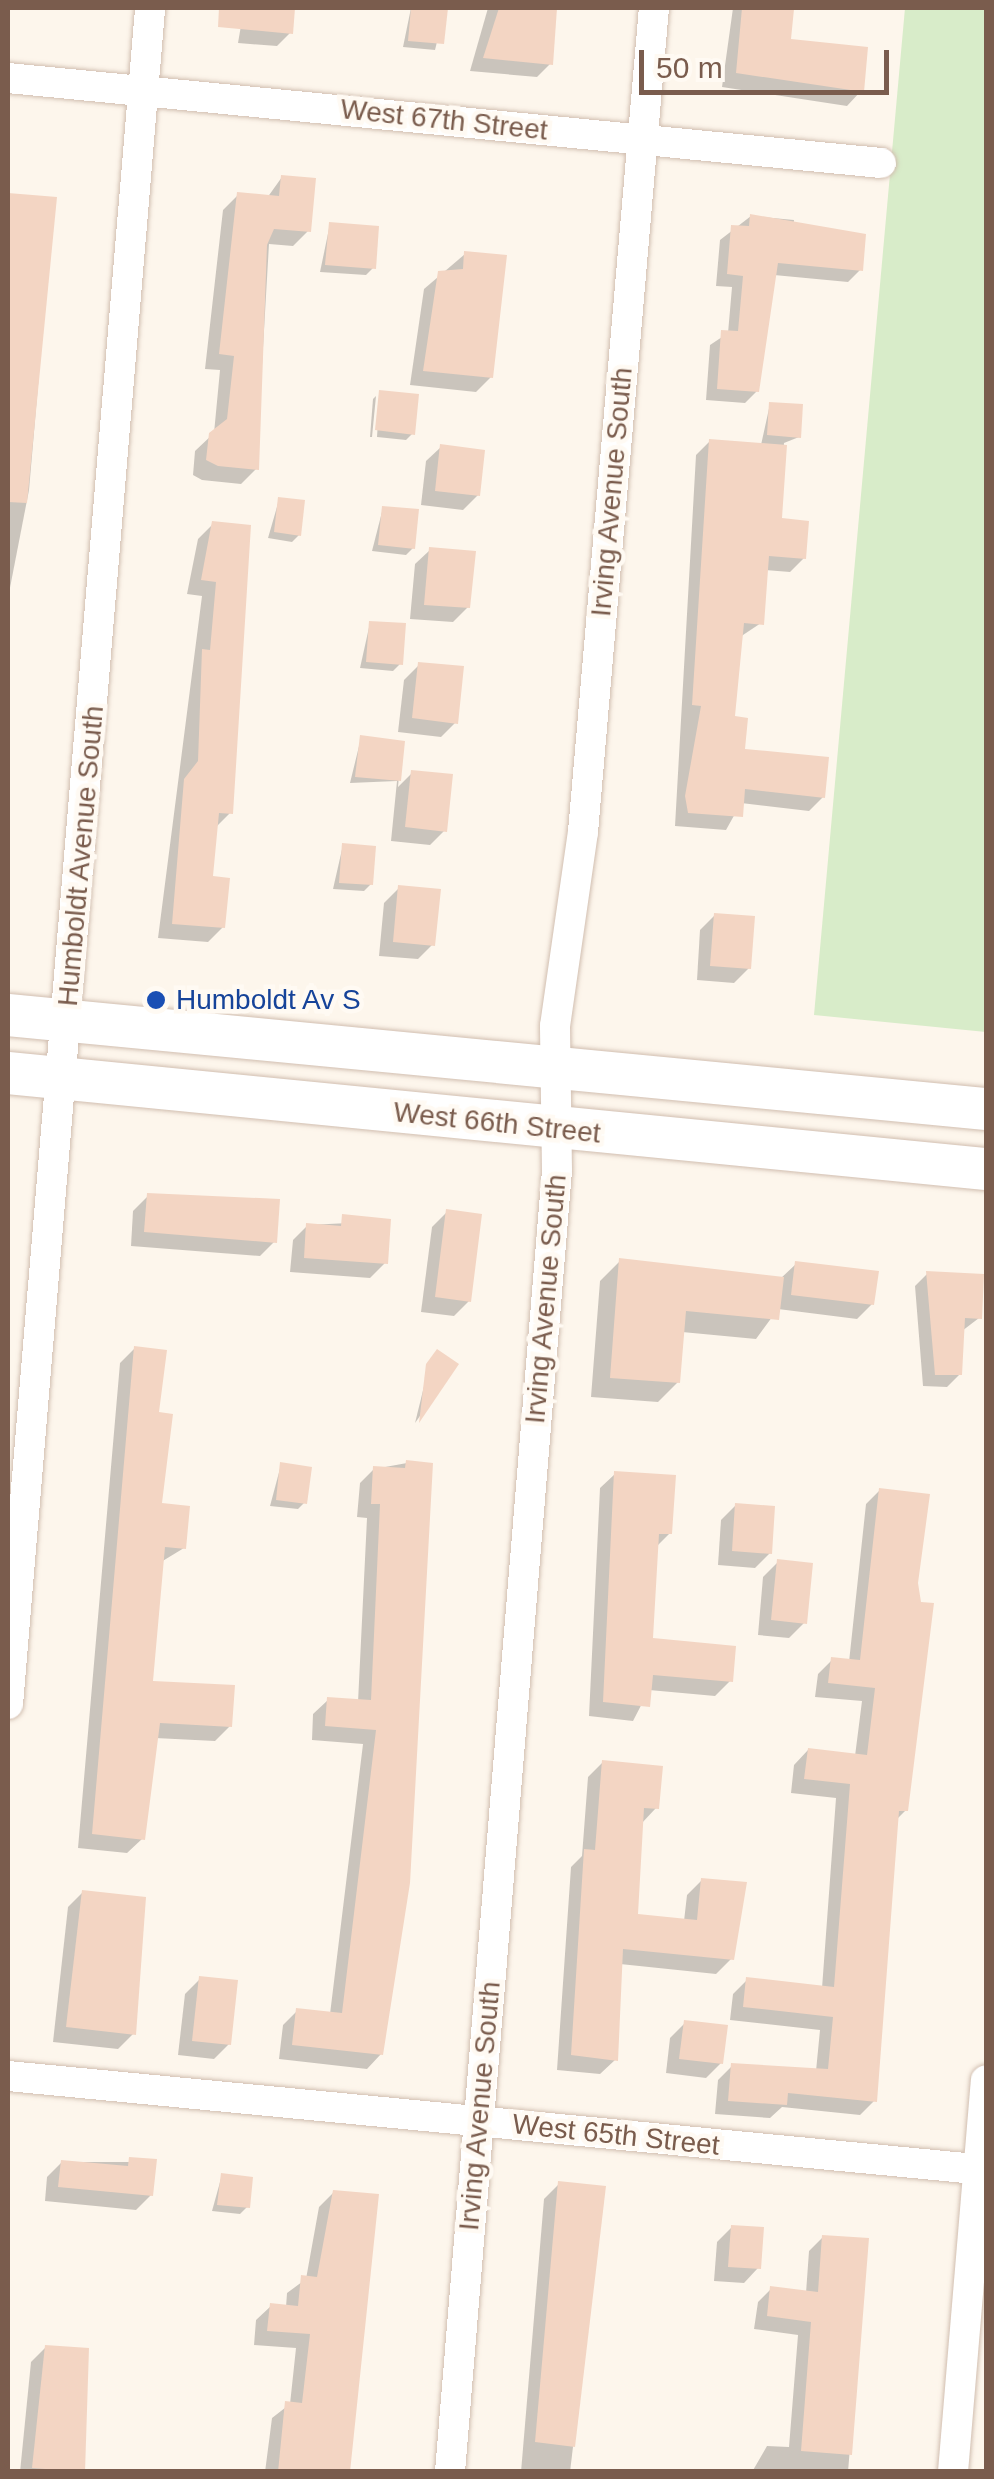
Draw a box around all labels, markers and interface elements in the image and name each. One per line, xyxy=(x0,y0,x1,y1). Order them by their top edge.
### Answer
scale bar xyxy=(644,30,894,92)
text: 50 m xyxy=(656,51,723,84)
street label: West 67th Street xyxy=(339,92,549,148)
street label: Irving Avenue South xyxy=(584,365,640,619)
street label: Humboldt Avenue South xyxy=(51,704,111,1008)
place label: Humboldt Av S xyxy=(176,983,362,1017)
marker: Humboldt Av S xyxy=(145,989,167,1011)
street label: West 66th Street xyxy=(392,1095,602,1151)
street label: Irving Avenue South xyxy=(518,1172,574,1426)
street label: Irving Avenue South xyxy=(452,1979,508,2233)
street label: West 65th Street xyxy=(511,2107,721,2163)

